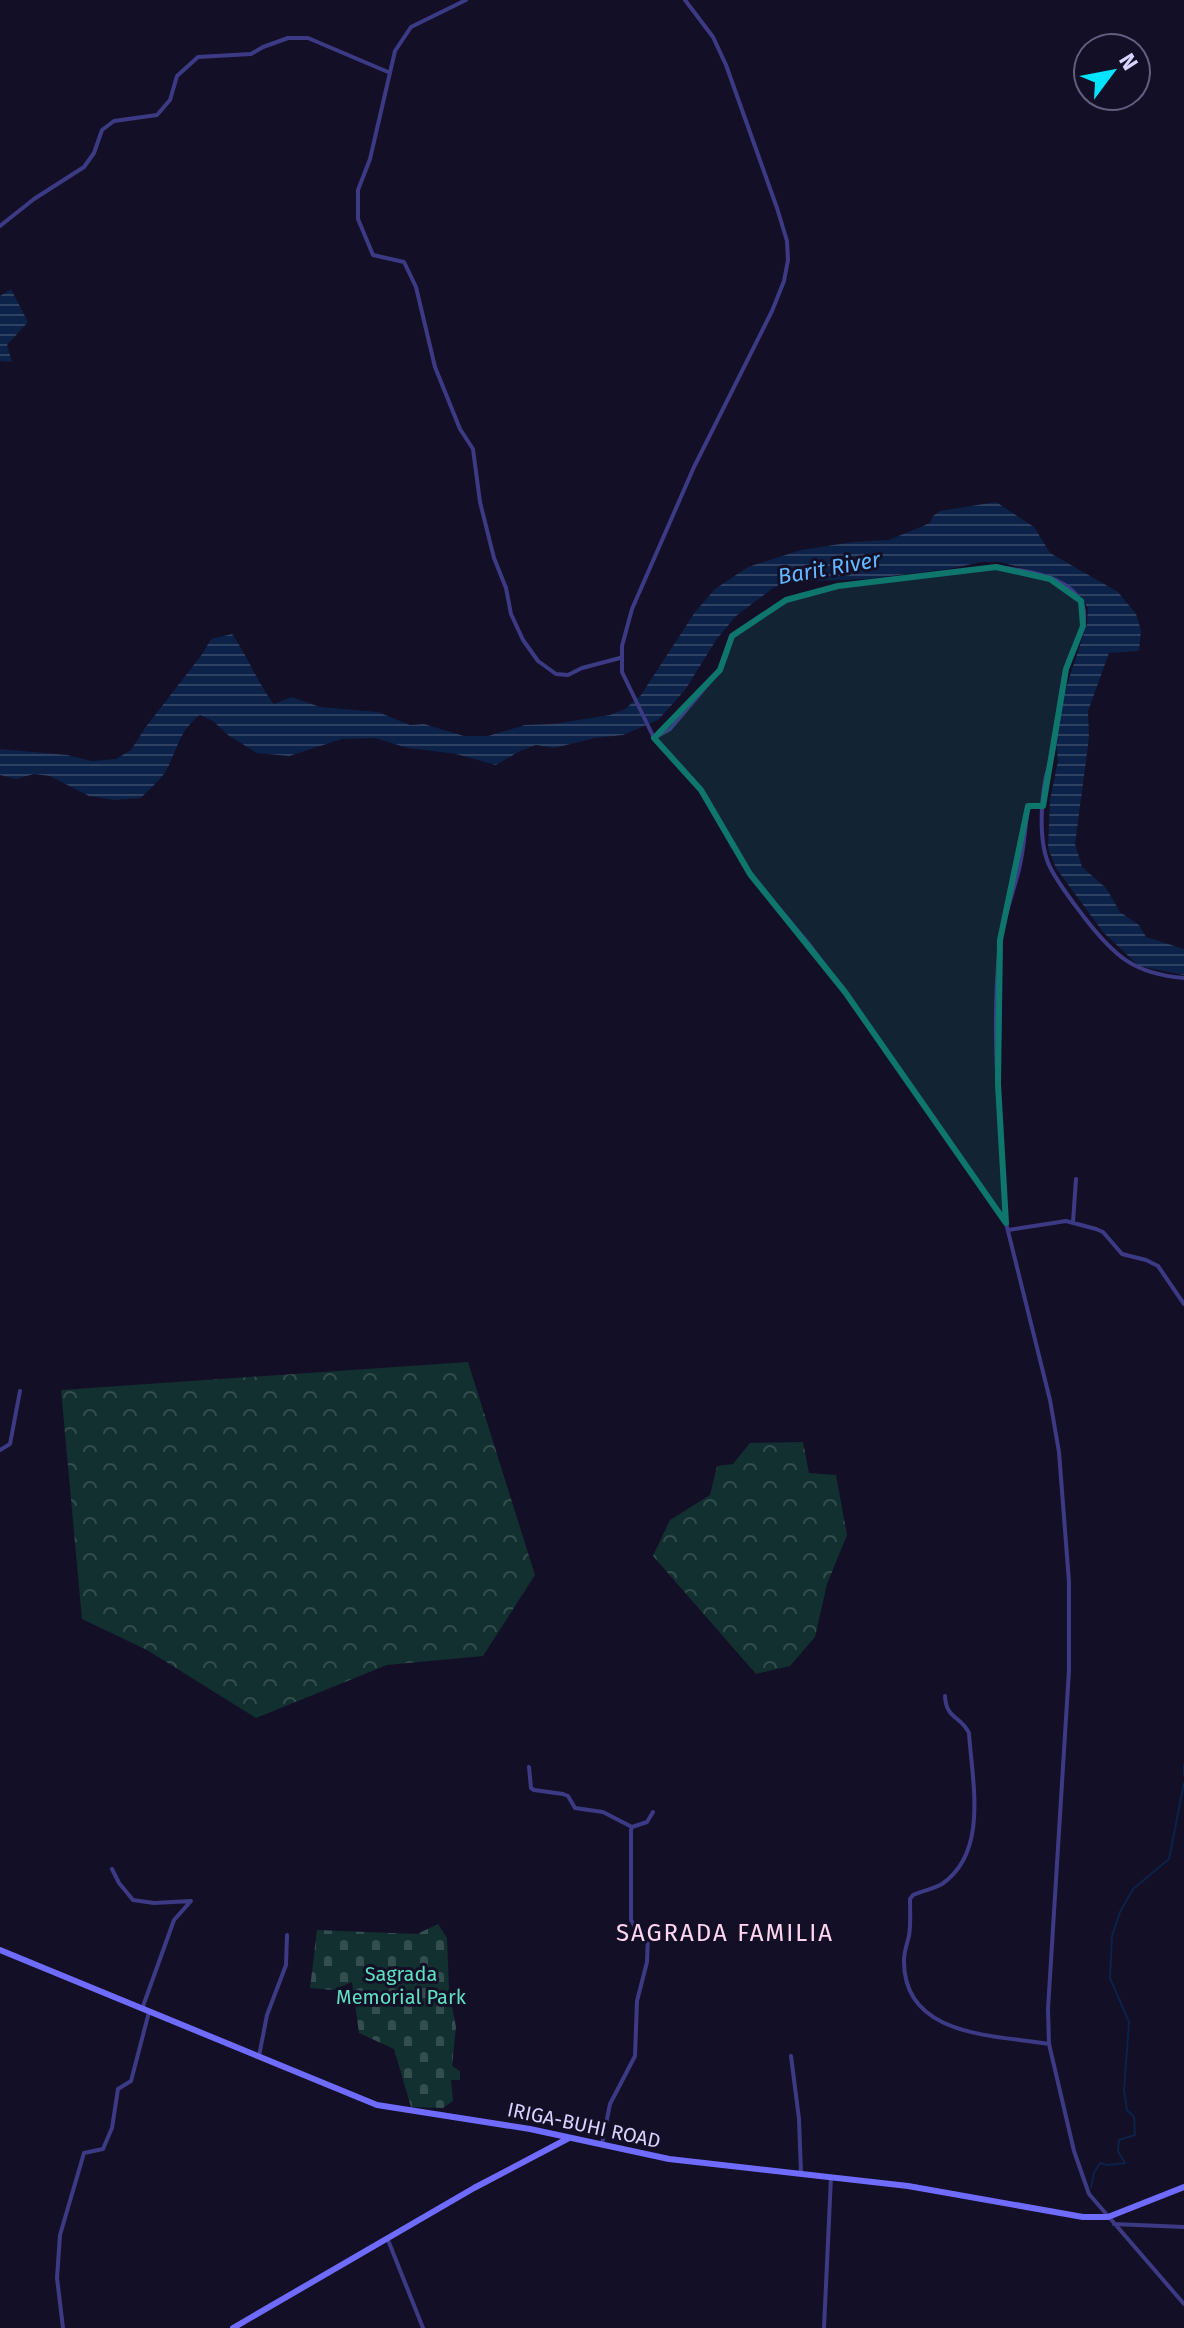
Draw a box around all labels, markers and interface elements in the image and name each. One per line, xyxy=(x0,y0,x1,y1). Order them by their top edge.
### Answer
north arrow xyxy=(1072,32,1152,112)
text: N xyxy=(1113,48,1144,75)
water label: Barit River xyxy=(776,546,883,590)
district label: SAGRADA FAMILIA xyxy=(616,1919,834,1947)
park label: Sagrada Memorial Park xyxy=(336,1962,467,2009)
street label: IRIGA-BUHI ROAD xyxy=(505,2097,663,2153)

